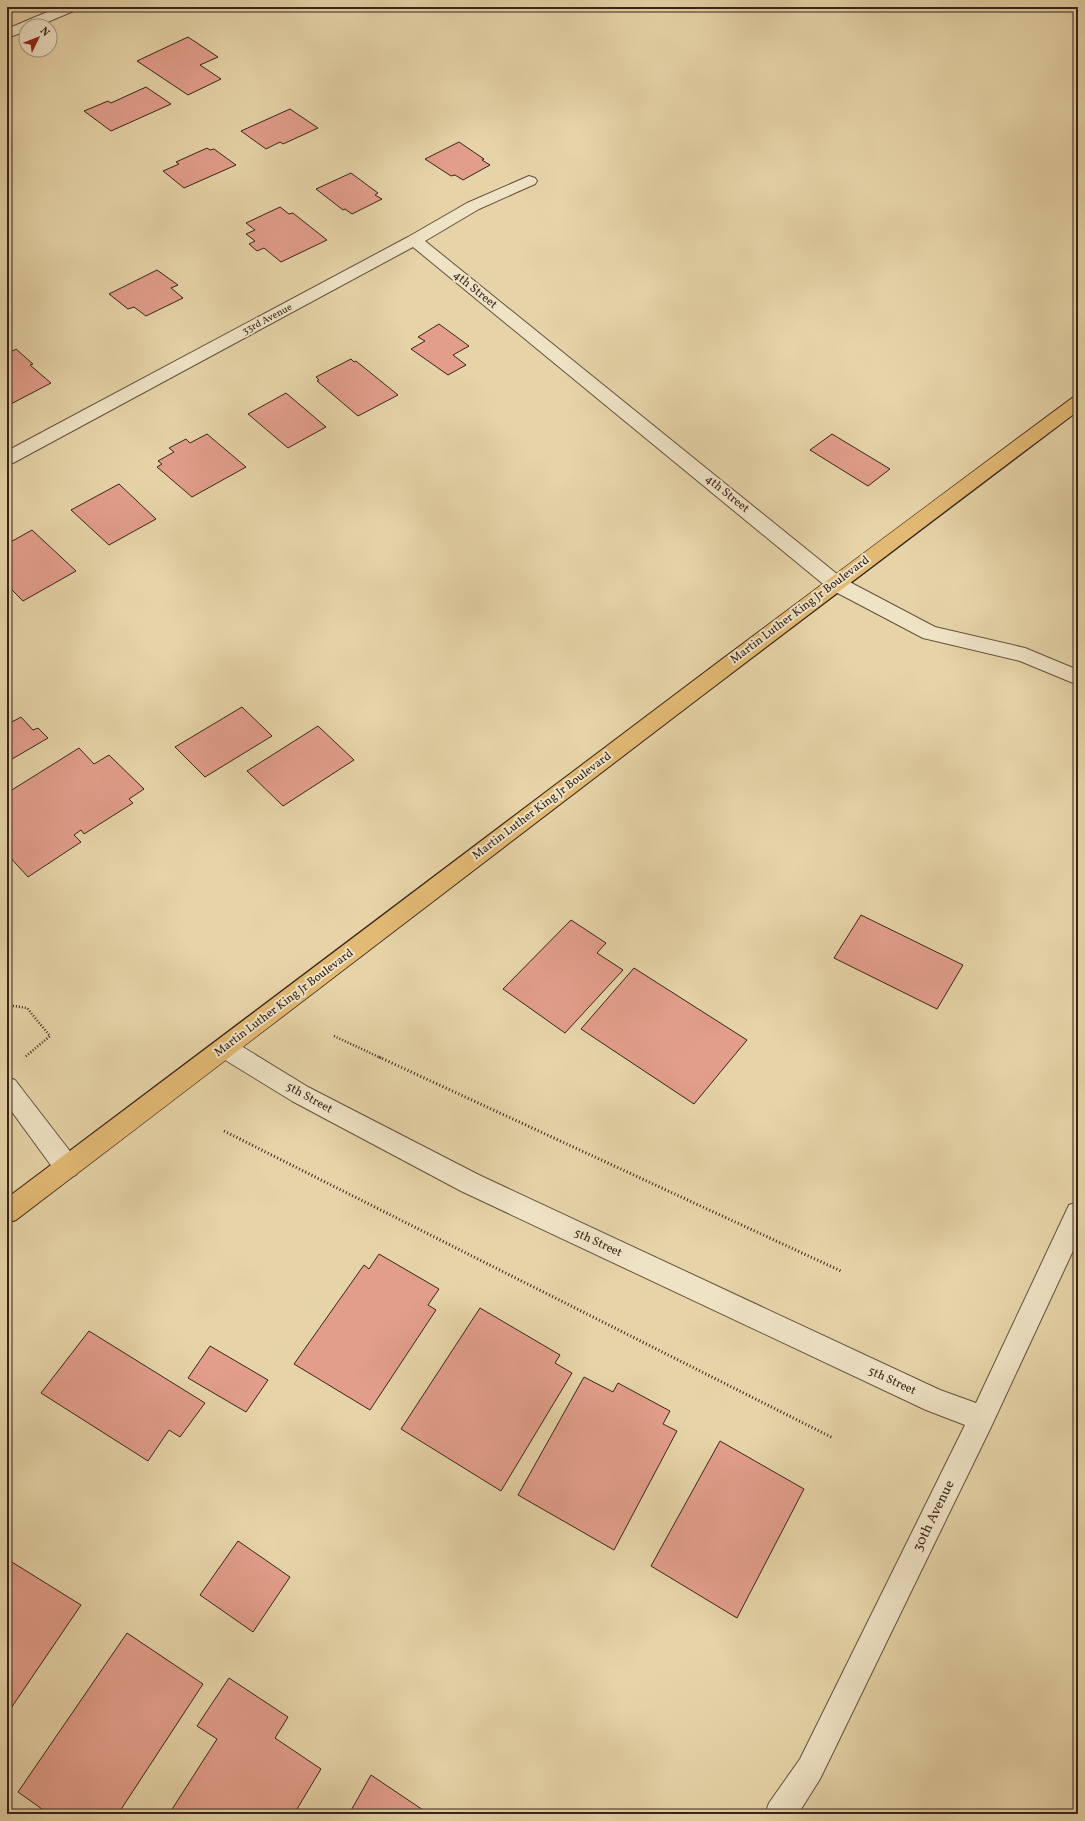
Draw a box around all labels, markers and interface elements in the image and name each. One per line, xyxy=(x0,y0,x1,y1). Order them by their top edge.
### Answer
north arrow xyxy=(18,18,58,58)
text: N xyxy=(36,24,52,40)
street label: 4th Street xyxy=(450,267,500,313)
street label: 33rd Avenue xyxy=(240,300,295,338)
street label: 4th Street xyxy=(702,471,752,517)
street label: Martin Luther King Jr Boulevard xyxy=(727,552,873,668)
street label: Martin Luther King Jr Boulevard xyxy=(469,748,615,864)
street label: Martin Luther King Jr Boulevard xyxy=(211,945,357,1061)
street label: 5th Street xyxy=(283,1079,335,1117)
street label: 5th Street xyxy=(572,1225,624,1261)
street label: 5th Street xyxy=(866,1363,918,1399)
street label: 30th Avenue xyxy=(909,1477,960,1555)

